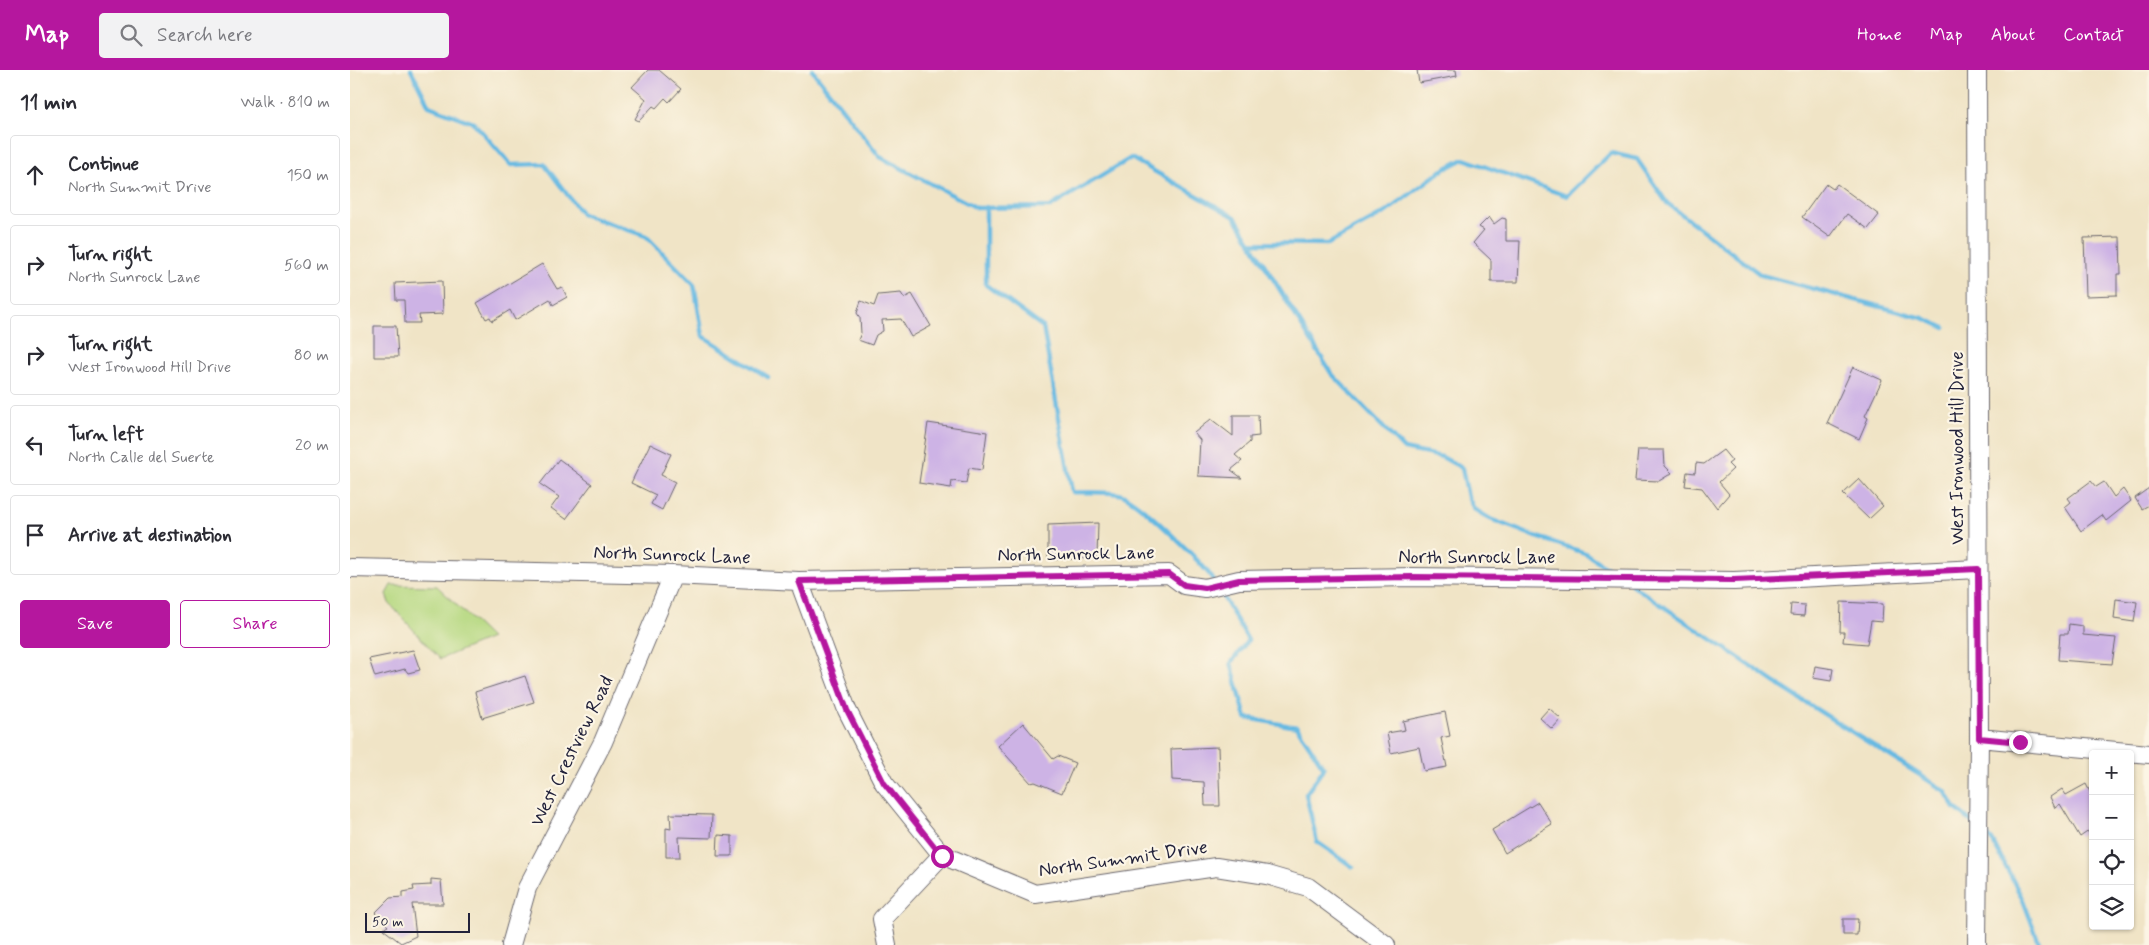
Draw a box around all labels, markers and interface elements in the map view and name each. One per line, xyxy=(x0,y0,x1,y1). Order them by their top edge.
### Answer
search box xyxy=(99,13,449,58)
text: Map xyxy=(25,20,69,51)
icon: search xyxy=(117,21,145,49)
text: Search here xyxy=(157,23,253,48)
text: Home xyxy=(1857,23,1902,47)
text: Map xyxy=(1930,23,1963,47)
text: About xyxy=(1991,23,2035,47)
text: Contact xyxy=(2063,23,2124,47)
text: 11 min xyxy=(20,89,77,117)
text: Walk · 810 m xyxy=(241,92,330,113)
text: Continue xyxy=(68,152,139,177)
icon: ahead xyxy=(21,161,49,189)
text: 150 m xyxy=(287,165,329,186)
text: North Summit Drive xyxy=(68,177,212,198)
text: Turn right xyxy=(68,242,152,267)
icon: right xyxy=(21,251,49,279)
text: 560 m xyxy=(284,255,329,276)
text: North Sunrock Lane xyxy=(68,267,201,288)
text: Turn right xyxy=(68,332,152,357)
icon: right xyxy=(21,341,49,369)
text: 80 m xyxy=(294,345,329,366)
street label: West Ironwood Hill Drive xyxy=(1945,351,1970,545)
text: West Ironwood Hill Drive xyxy=(68,357,231,378)
text: Turn left xyxy=(68,422,144,447)
icon: left xyxy=(21,431,49,459)
text: 20 m xyxy=(295,435,329,456)
text: North Calle del Suerte xyxy=(68,447,215,468)
icon: arrive xyxy=(21,521,49,549)
text: Arrive at destination xyxy=(68,523,232,548)
street label: North Sunrock Lane xyxy=(593,540,751,570)
street label: North Sunrock Lane xyxy=(997,540,1155,568)
street label: North Sunrock Lane xyxy=(1398,545,1556,570)
button: Save xyxy=(20,600,170,648)
button: Share xyxy=(180,600,330,648)
street label: West Crestview Road xyxy=(525,671,619,831)
route end xyxy=(2009,731,2032,754)
map controls xyxy=(2089,750,2134,930)
button: + xyxy=(2089,750,2134,795)
button: − xyxy=(2089,795,2134,840)
street label: North Summit Drive xyxy=(1037,835,1209,883)
button: locate xyxy=(2089,840,2134,885)
route start xyxy=(931,845,954,868)
button: layers xyxy=(2089,885,2134,930)
scale bar xyxy=(365,910,470,933)
text: 50 m xyxy=(372,913,403,931)

